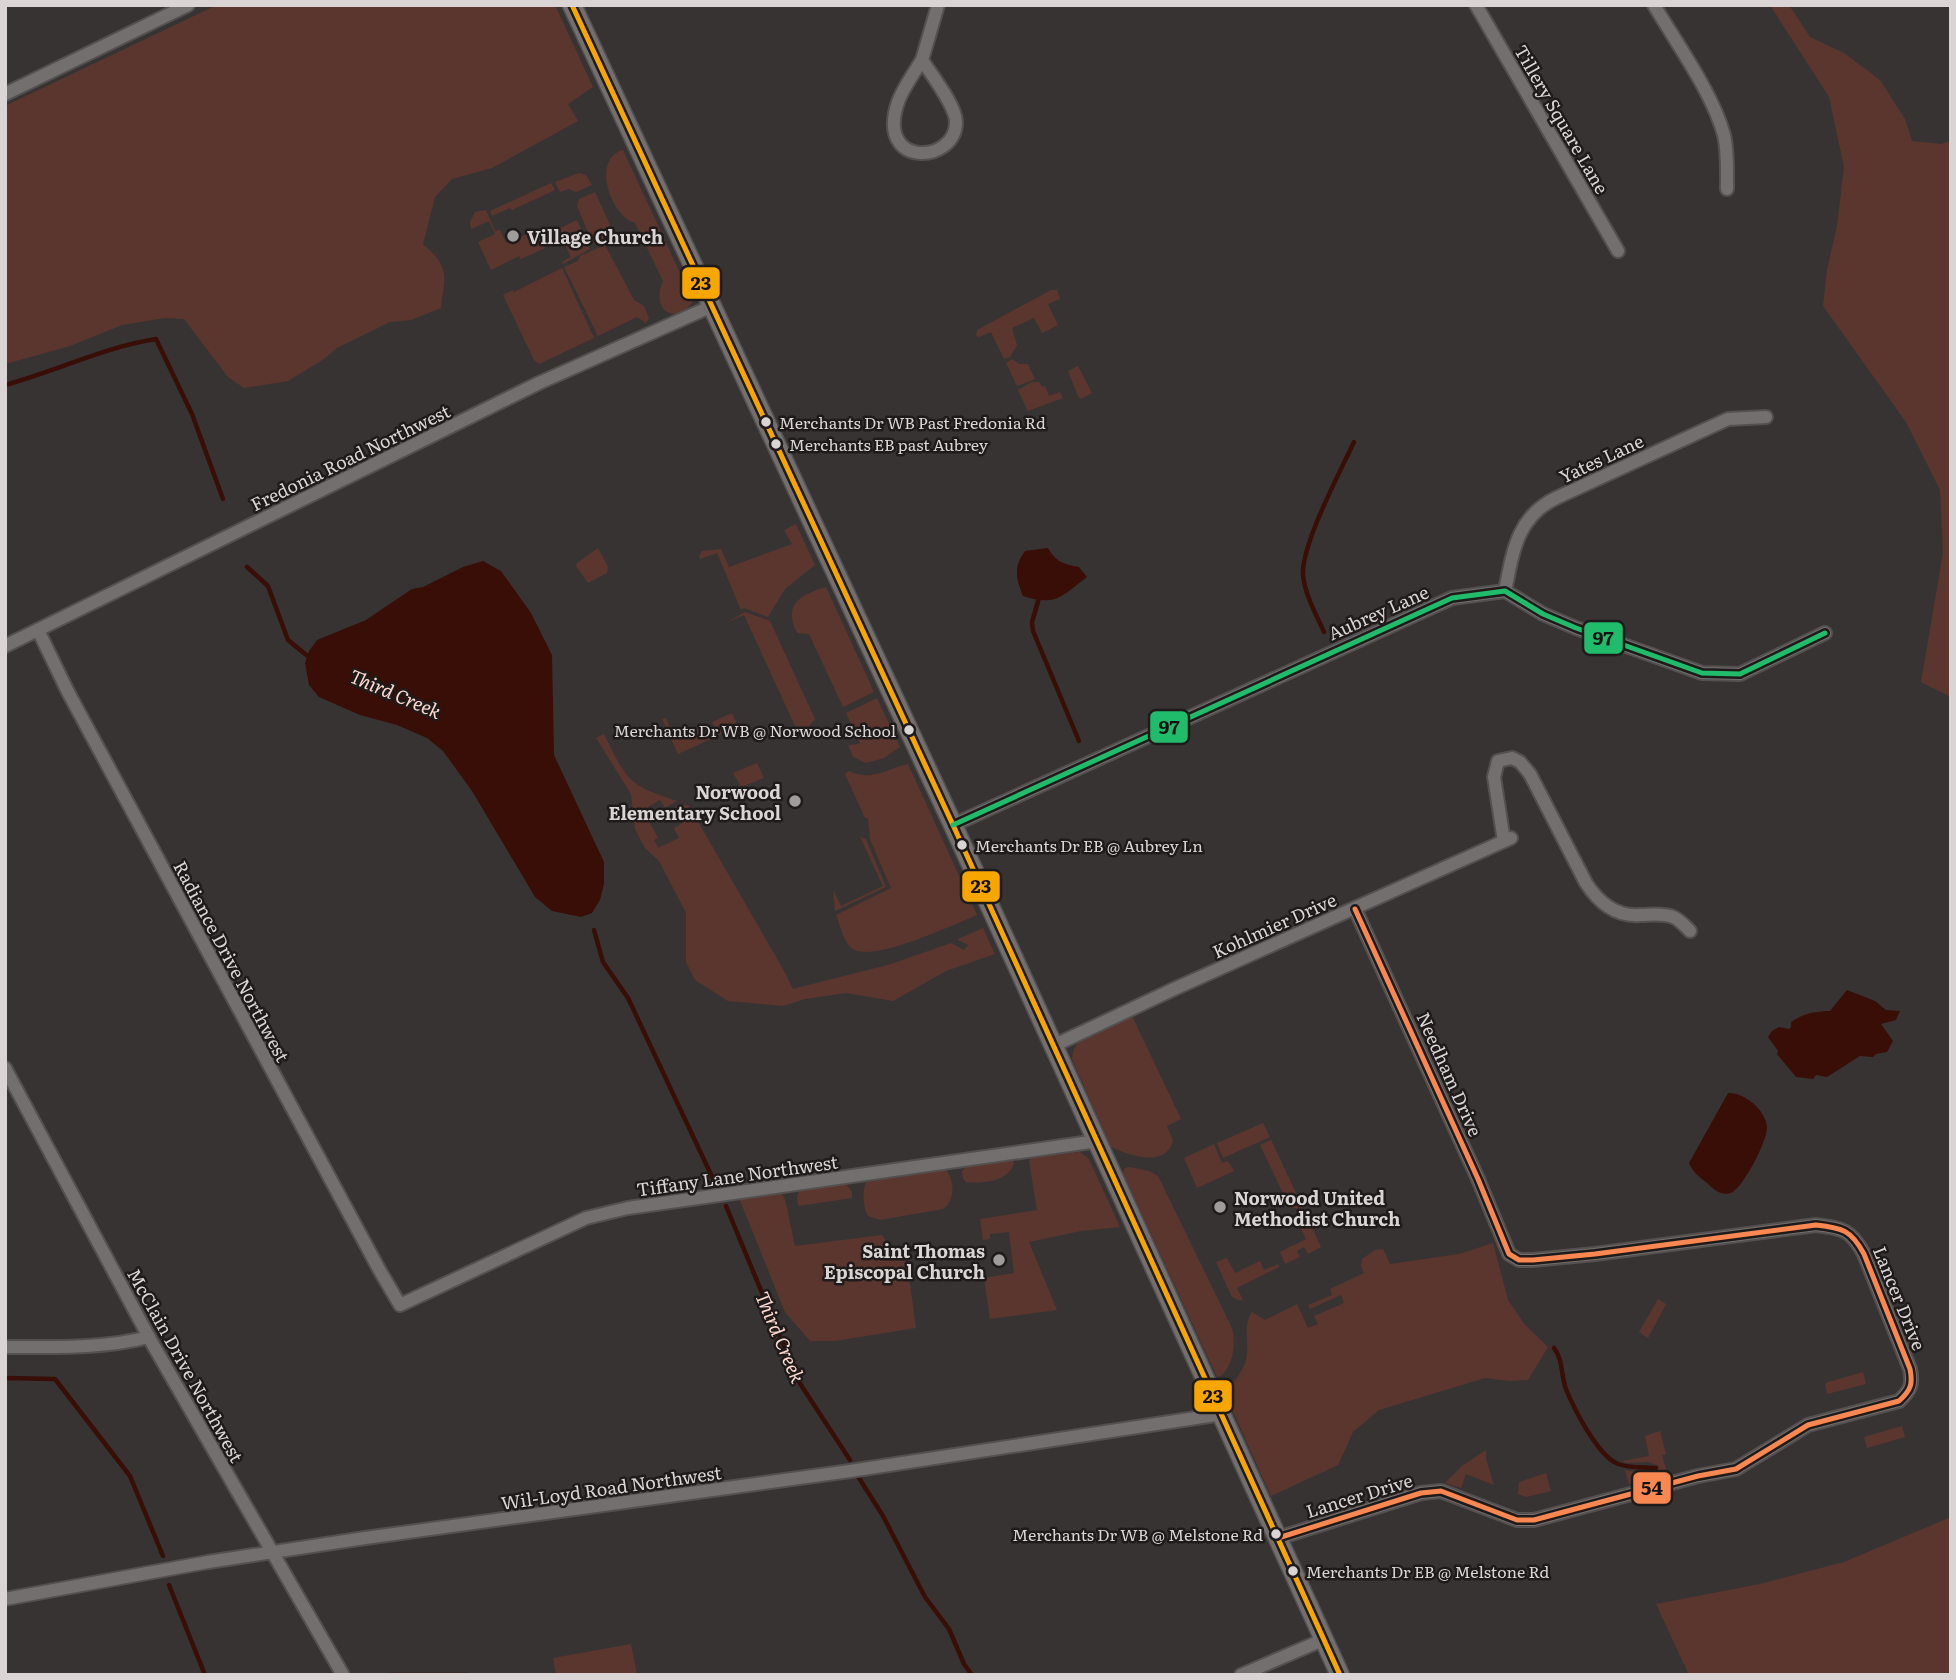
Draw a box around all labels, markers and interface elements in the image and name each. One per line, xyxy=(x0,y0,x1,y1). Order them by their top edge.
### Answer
street label: Tillery Square Lane xyxy=(1508,39,1616,199)
place label: Village Church xyxy=(527,223,663,250)
marker: Village Church xyxy=(505,228,521,244)
line badge: 23 xyxy=(681,266,721,300)
text: 23 xyxy=(691,268,711,296)
street label: Fredonia Road Northwest xyxy=(246,397,455,517)
place label: Merchants Dr WB Past Fredonia Rd xyxy=(779,410,1046,434)
marker: Merchants Dr WB Past Fredonia Rd xyxy=(759,415,773,429)
street label: Yates Lane xyxy=(1554,427,1648,489)
place label: Merchants EB past Aubrey xyxy=(789,432,989,456)
marker: Merchants EB past Aubrey xyxy=(769,437,783,451)
street label: Aubrey Lane xyxy=(1323,578,1433,646)
line badge: 97 xyxy=(1583,621,1624,655)
text: 97 xyxy=(1592,623,1614,651)
water label: Third Creek xyxy=(346,661,447,725)
line badge: 97 xyxy=(1149,710,1189,744)
text: 97 xyxy=(1158,712,1180,740)
place label: Merchants Dr WB @ Norwood School xyxy=(614,718,896,742)
marker: Merchants Dr WB @ Norwood School xyxy=(902,723,916,737)
place label: Norwood Elementary School xyxy=(609,778,781,826)
marker: Norwood Elementary School xyxy=(787,793,803,809)
place label: Merchants Dr EB @ Aubrey Ln xyxy=(975,833,1203,857)
marker: Merchants Dr EB @ Aubrey Ln xyxy=(955,838,969,852)
street label: Radiance Drive Northwest xyxy=(167,856,297,1067)
line badge: 23 xyxy=(961,870,1001,903)
text: 23 xyxy=(971,871,991,899)
street label: Kohlmier Drive xyxy=(1208,886,1340,964)
street label: Needham Drive xyxy=(1410,1007,1490,1141)
street label: Tiffany Lane Northwest xyxy=(635,1147,840,1202)
place label: Norwood United Methodist Church xyxy=(1234,1184,1400,1232)
marker: Norwood United Methodist Church xyxy=(1212,1199,1228,1215)
place label: Saint Thomas Episcopal Church xyxy=(824,1237,985,1285)
street label: Lancer Drive xyxy=(1867,1242,1933,1354)
marker: Saint Thomas Episcopal Church xyxy=(991,1252,1007,1268)
street label: McClain Drive Northwest xyxy=(121,1263,251,1468)
water label: Third Creek xyxy=(749,1287,813,1388)
line badge: 23 xyxy=(1193,1379,1233,1413)
text: 23 xyxy=(1203,1381,1223,1409)
street label: Wil-Loyd Road Northwest xyxy=(499,1458,724,1516)
street label: Lancer Drive xyxy=(1302,1466,1416,1524)
line badge: 54 xyxy=(1632,1471,1672,1505)
text: 54 xyxy=(1641,1473,1663,1501)
place label: Merchants Dr WB @ Melstone Rd xyxy=(1012,1522,1263,1546)
marker: Merchants Dr WB @ Melstone Rd xyxy=(1269,1527,1283,1541)
place label: Merchants Dr EB @ Melstone Rd xyxy=(1306,1559,1550,1583)
marker: Merchants Dr EB @ Melstone Rd xyxy=(1286,1564,1300,1578)

